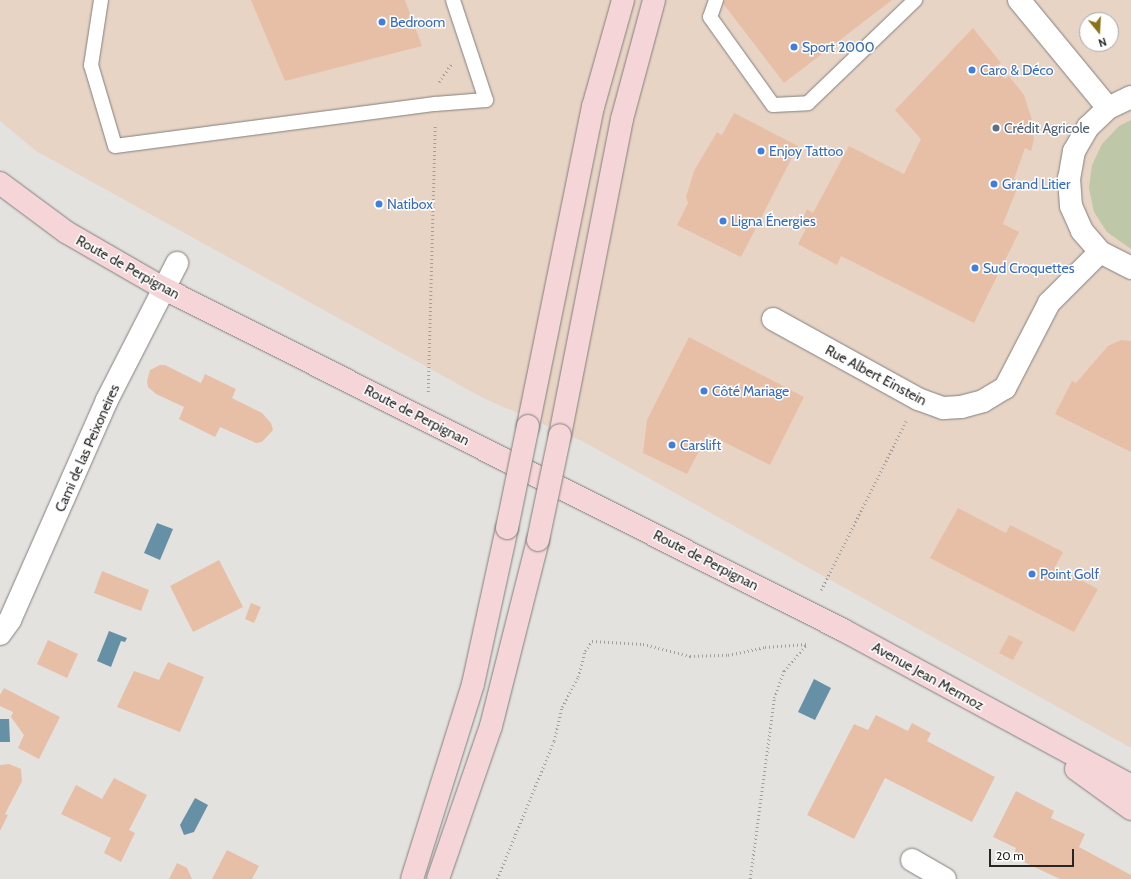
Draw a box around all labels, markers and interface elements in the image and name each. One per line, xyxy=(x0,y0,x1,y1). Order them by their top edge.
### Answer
north arrow xyxy=(1079,12,1119,52)
place label: Bedroom xyxy=(390,14,445,30)
marker: Bedroom xyxy=(377,17,387,27)
text: N xyxy=(1097,35,1108,50)
place label: Sport 2000 xyxy=(802,39,875,55)
marker: Sport 2000 xyxy=(789,42,799,52)
place label: Caro & Déco xyxy=(980,62,1053,78)
marker: Caro & Déco xyxy=(967,65,977,75)
place label: Crédit Agricole xyxy=(1004,120,1090,136)
marker: Crédit Agricole xyxy=(991,123,1001,133)
place label: Enjoy Tattoo xyxy=(769,143,843,159)
marker: Enjoy Tattoo xyxy=(756,146,766,156)
place label: Grand Litier xyxy=(1002,176,1070,192)
marker: Grand Litier xyxy=(989,179,999,189)
place label: Natibox xyxy=(387,196,433,212)
marker: Natibox xyxy=(374,199,384,209)
place label: Ligna Énergies xyxy=(731,213,816,229)
marker: Ligna Énergies xyxy=(718,216,728,226)
street label: Route de Perpignan xyxy=(73,232,183,302)
place label: Sud Croquettes xyxy=(983,260,1074,276)
marker: Sud Croquettes xyxy=(970,263,980,273)
street label: Rue Albert Einstein xyxy=(823,341,929,409)
street label: Route de Perpignan xyxy=(362,381,472,449)
street label: Cami de las Peixoneires xyxy=(51,382,123,514)
place label: Côté Mariage xyxy=(712,383,789,399)
marker: Côté Mariage xyxy=(699,386,709,396)
place label: Carslift xyxy=(680,437,721,453)
marker: Carslift xyxy=(667,440,677,450)
street label: Route de Perpignan xyxy=(651,526,761,594)
place label: Point Golf xyxy=(1040,566,1099,582)
marker: Point Golf xyxy=(1027,569,1037,579)
street label: Avenue Jean Mermoz xyxy=(869,638,987,714)
scale bar xyxy=(991,841,1076,867)
text: 20 m xyxy=(996,848,1024,863)

